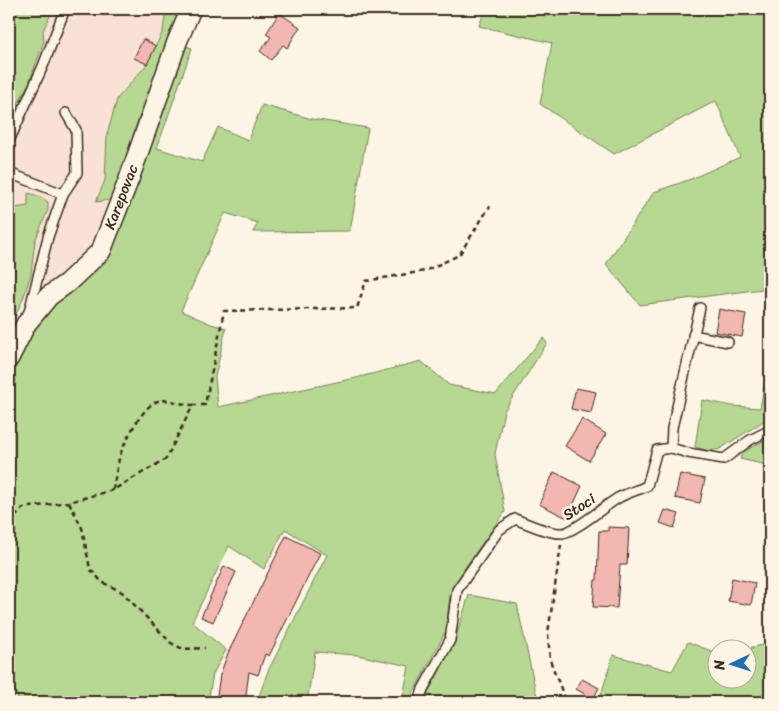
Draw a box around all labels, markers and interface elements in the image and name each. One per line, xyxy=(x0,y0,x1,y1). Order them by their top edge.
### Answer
street label: Karepovac xyxy=(97,160,145,233)
street label: Stoci xyxy=(557,486,602,527)
north arrow xyxy=(706,638,756,688)
text: N xyxy=(707,659,732,672)

